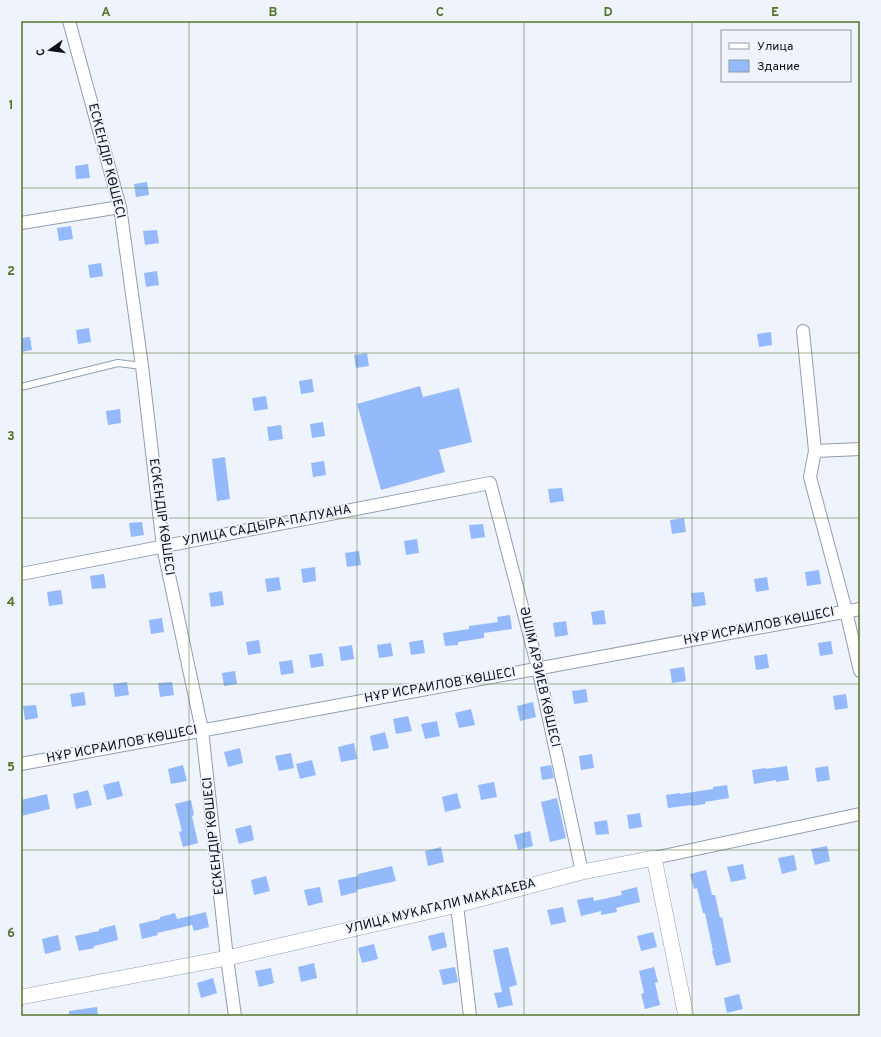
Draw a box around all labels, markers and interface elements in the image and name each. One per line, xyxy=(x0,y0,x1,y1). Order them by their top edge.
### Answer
text: A xyxy=(101,5,111,21)
text: B xyxy=(269,5,278,21)
text: C xyxy=(436,5,444,21)
text: D xyxy=(603,5,613,21)
text: E xyxy=(771,5,779,21)
north arrow xyxy=(30,30,70,70)
legend xyxy=(721,30,851,82)
text: Улица xyxy=(757,39,793,55)
text: С xyxy=(34,47,49,57)
text: Здание xyxy=(757,59,800,75)
text: 1 xyxy=(8,98,14,114)
street label: ЕСКЕНДІР КӨШЕСІ xyxy=(84,102,128,220)
text: 2 xyxy=(7,264,15,280)
text: 3 xyxy=(7,429,15,445)
street label: ЕСКЕНДІР КӨШЕСІ xyxy=(145,457,177,577)
street label: УЛИЦА САДЫРА-ПАЛУАНА xyxy=(181,502,353,550)
text: 4 xyxy=(7,595,15,611)
street label: ӘШІМ АРЗИЕВ КӨШЕСІ xyxy=(515,605,563,749)
street label: НҰР ИСРАИЛОВ КӨШЕСІ xyxy=(682,605,836,649)
street label: НҰР ИСРАИЛОВ КӨШЕСІ xyxy=(363,665,517,707)
street label: НҰР ИСРАИЛОВ КӨШЕСІ xyxy=(45,723,199,767)
text: 5 xyxy=(7,760,15,776)
street label: ЕСКЕНДІР КӨШЕСІ xyxy=(200,776,228,896)
street label: УЛИЦА МУКАГАЛИ МАКАТАЕВА xyxy=(344,876,538,938)
text: 6 xyxy=(7,926,15,942)

